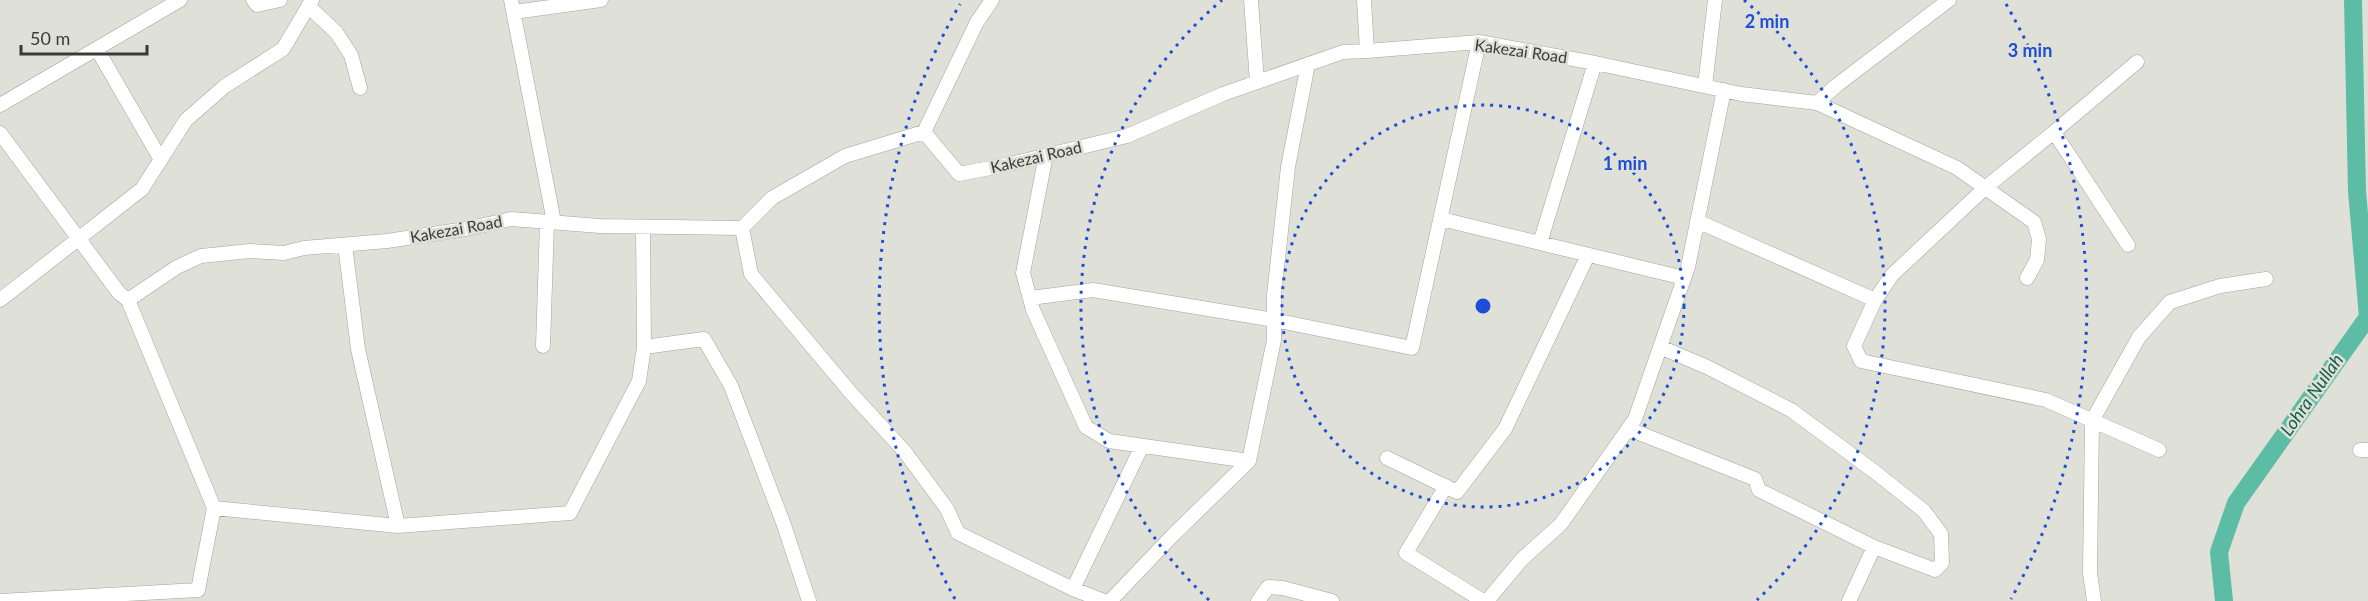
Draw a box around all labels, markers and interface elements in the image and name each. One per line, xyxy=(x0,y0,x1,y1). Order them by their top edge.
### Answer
text: 2 min xyxy=(1745,10,1789,32)
scale bar xyxy=(21,18,147,56)
text: 50 m xyxy=(30,27,70,49)
street label: Kakezai Road xyxy=(1474,35,1569,66)
text: 3 min xyxy=(2008,39,2052,61)
street label: Kakezai Road xyxy=(988,137,1083,176)
text: 1 min xyxy=(1603,152,1647,174)
street label: Kakezai Road xyxy=(408,211,503,246)
centre of rings xyxy=(1473,296,1493,316)
water label: Lohra Nullah xyxy=(2275,349,2347,440)

